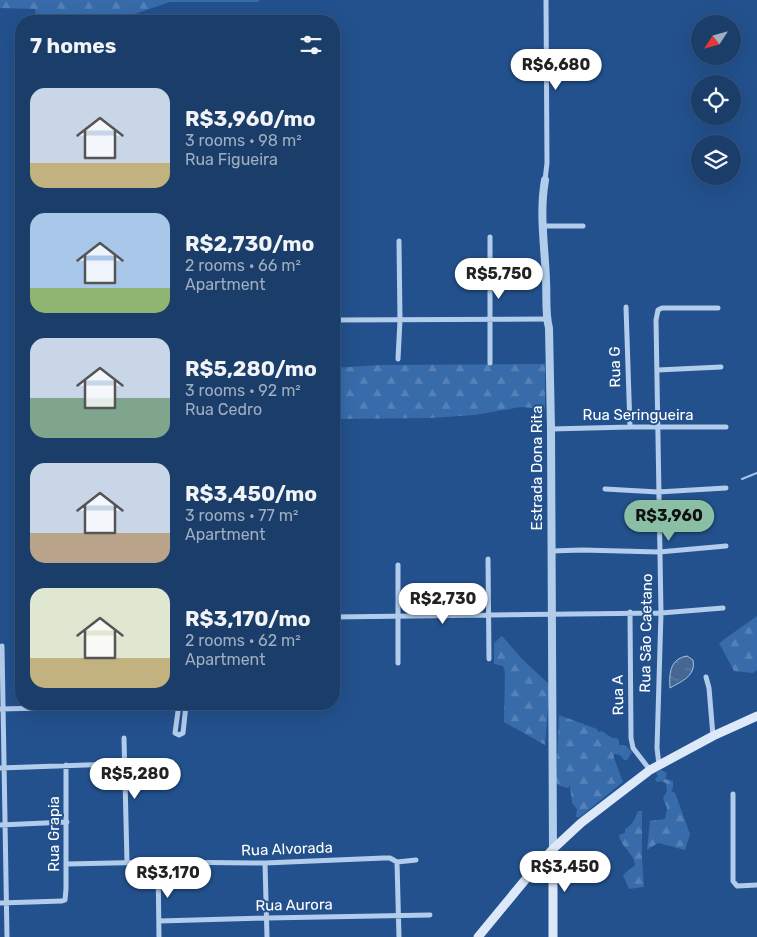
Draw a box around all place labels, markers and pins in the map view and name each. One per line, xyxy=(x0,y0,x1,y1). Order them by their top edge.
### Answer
pin: R$6,680 xyxy=(510,48,602,91)
pin: R$5,750 xyxy=(453,258,545,300)
pin: R$3,960 xyxy=(623,500,715,542)
pin: R$2,730 xyxy=(397,582,489,625)
pin: R$5,280 xyxy=(89,758,181,800)
pin: R$3,450 xyxy=(519,850,611,893)
pin: R$3,170 xyxy=(122,856,214,899)

